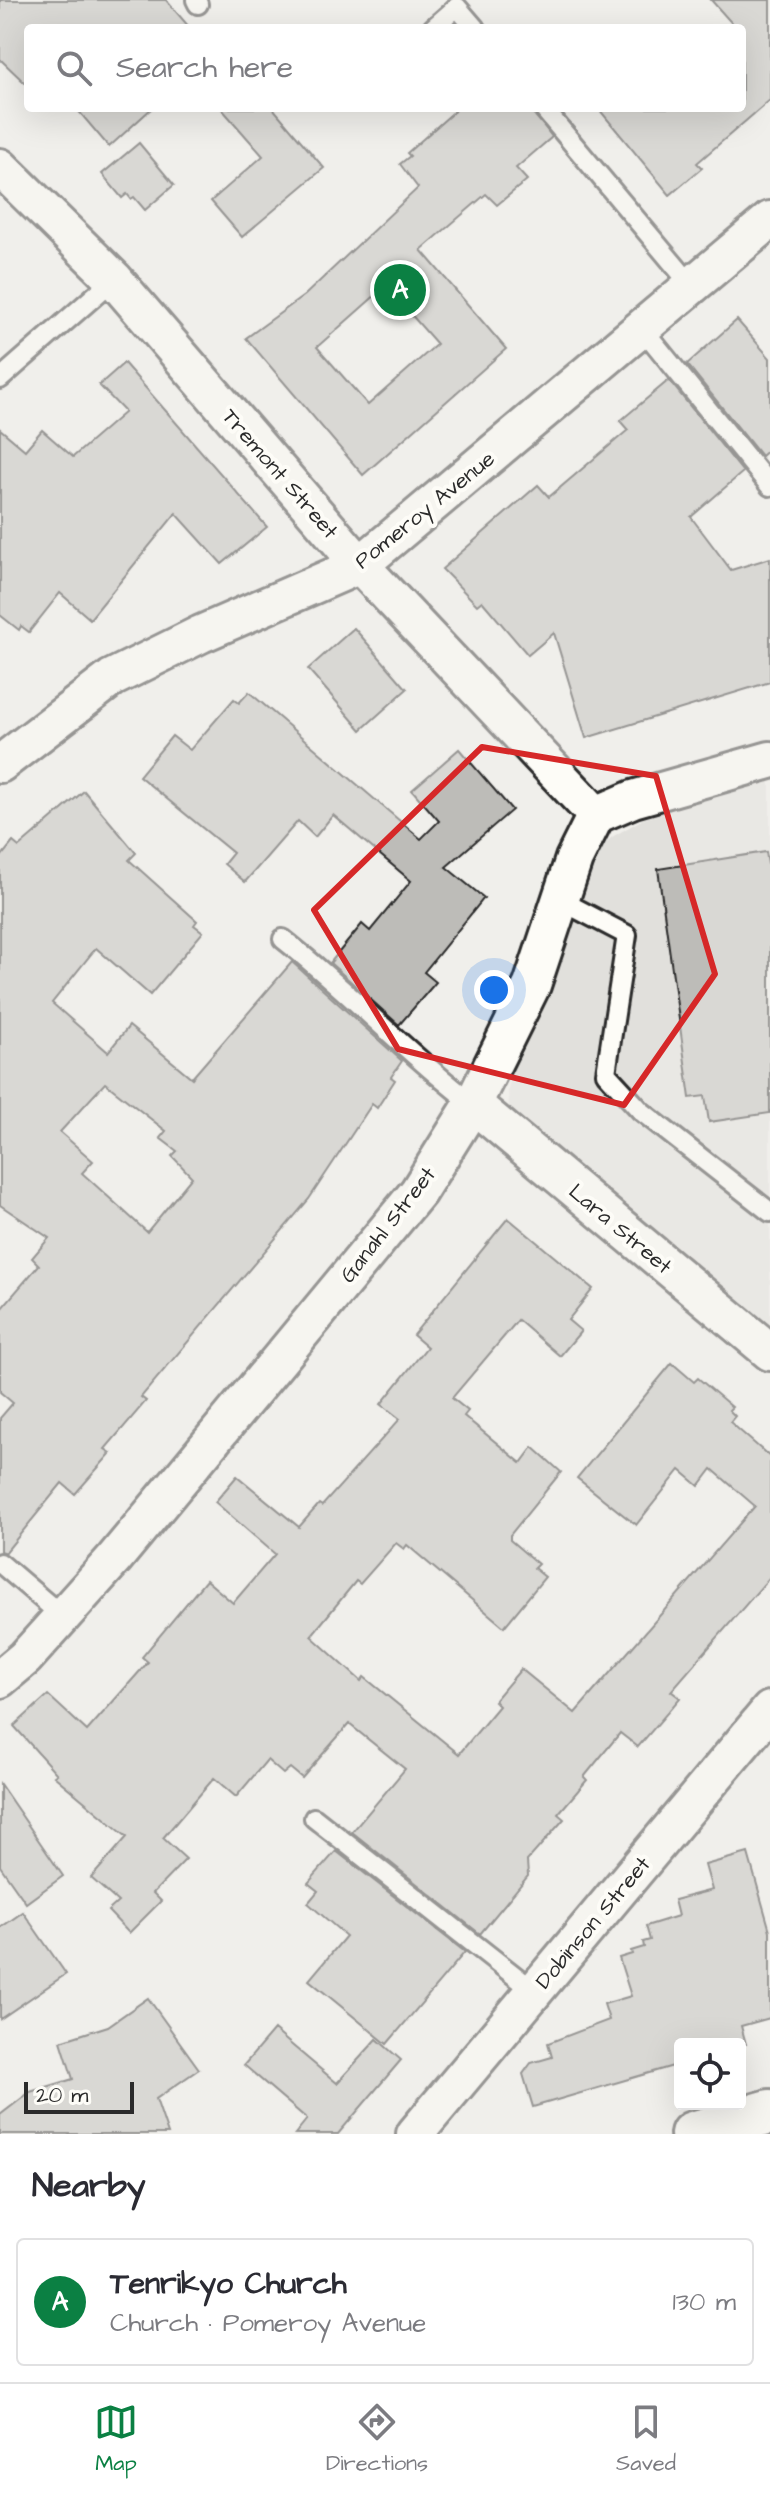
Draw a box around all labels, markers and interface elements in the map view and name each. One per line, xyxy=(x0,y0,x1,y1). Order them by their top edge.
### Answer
search box xyxy=(24,24,746,112)
icon: search xyxy=(52,46,96,90)
text: Search here xyxy=(116,47,293,89)
pin: A xyxy=(374,260,426,320)
street label: Tremont Street xyxy=(214,402,345,546)
street label: Pomeroy Avenue xyxy=(348,444,502,577)
your location xyxy=(474,970,514,1010)
street label: Ganahl Street xyxy=(333,1160,443,1289)
street label: Lara Street xyxy=(562,1177,679,1282)
street label: Dobinson Street xyxy=(528,1850,658,1996)
map controls xyxy=(674,2038,746,2110)
button: locate xyxy=(674,2038,746,2110)
scale bar xyxy=(24,2078,134,2114)
text: 20 m xyxy=(36,2080,88,2111)
text: Nearby xyxy=(32,2162,146,2210)
text: Tenrikyo Church xyxy=(110,2263,347,2305)
text: A xyxy=(52,2284,68,2320)
text: 130 m xyxy=(672,2284,736,2320)
text: Church · Pomeroy Avenue xyxy=(110,2305,426,2341)
tab: Map xyxy=(94,2400,138,2479)
tab: Directions xyxy=(326,2400,428,2479)
tab: Saved xyxy=(616,2400,676,2479)

